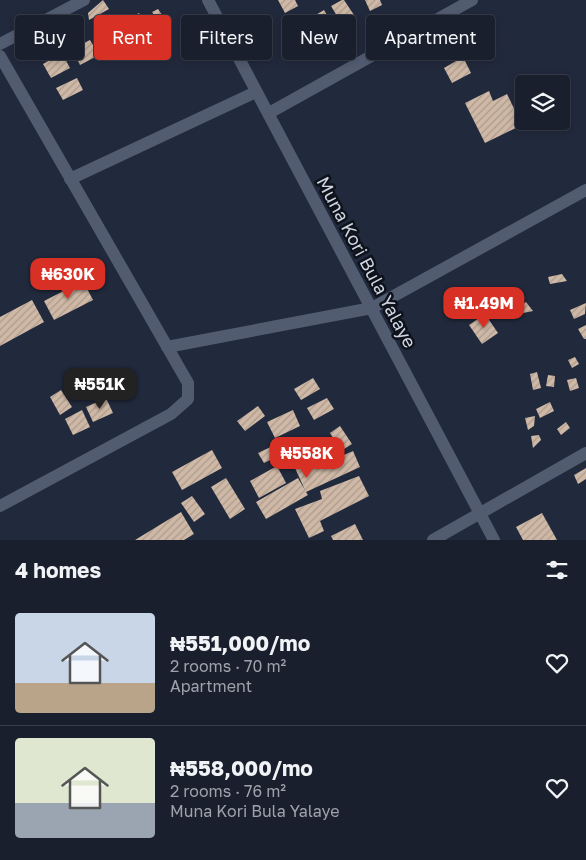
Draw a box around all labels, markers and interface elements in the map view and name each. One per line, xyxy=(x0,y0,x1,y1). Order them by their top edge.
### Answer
chip: Buy xyxy=(15,15,84,60)
chip: Rent xyxy=(94,15,171,60)
chip: Filters xyxy=(181,15,272,60)
chip: New xyxy=(282,15,356,60)
chip: Apartment xyxy=(366,15,495,60)
map controls xyxy=(515,75,570,130)
button: layers xyxy=(515,75,570,130)
street label: Muna Kori Bula Yalaye xyxy=(313,173,421,351)
pin: ₦630K xyxy=(33,258,103,300)
text: ₦630K xyxy=(41,264,95,284)
pin: ₦1.49M xyxy=(443,286,525,329)
text: ₦1.49M xyxy=(454,293,514,313)
pin: ₦551K xyxy=(65,368,135,410)
text: ₦551K xyxy=(75,374,125,394)
pin: ₦558K xyxy=(272,436,342,479)
text: ₦558K xyxy=(281,443,333,463)
icon: filters xyxy=(543,556,571,584)
text: 4 homes xyxy=(15,557,101,583)
text: ₦551,000/mo xyxy=(170,630,310,656)
icon: home xyxy=(55,633,115,693)
icon: heart xyxy=(543,649,571,677)
text: 2 rooms · 70 m² xyxy=(170,656,286,676)
text: Apartment xyxy=(170,676,252,696)
text: ₦558,000/mo xyxy=(170,755,313,781)
icon: home xyxy=(55,758,115,818)
icon: heart xyxy=(543,774,571,802)
text: 2 rooms · 76 m² xyxy=(170,781,286,801)
text: Muna Kori Bula Yalaye xyxy=(170,801,340,821)

